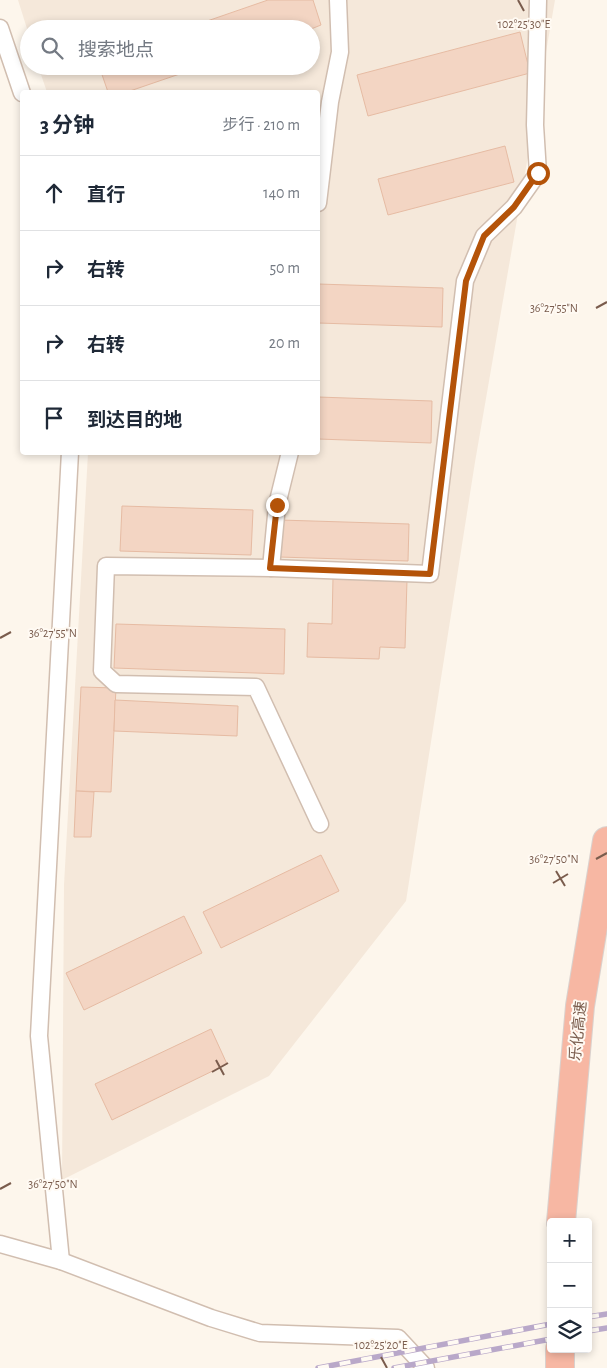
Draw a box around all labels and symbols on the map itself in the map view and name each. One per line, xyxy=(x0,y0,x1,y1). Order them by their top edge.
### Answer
text: 102°25'30"E xyxy=(498,18,550,30)
route start xyxy=(527,162,550,185)
text: 36°27'55"N xyxy=(530,302,578,314)
route end xyxy=(266,494,289,517)
text: 36°27'55"N xyxy=(29,627,77,639)
text: 36°27'50"N xyxy=(529,853,579,865)
street label: 乐化高速 xyxy=(566,1000,589,1062)
text: 36°27'50"N xyxy=(28,1178,78,1190)
text: 102°25'20"E xyxy=(355,1339,408,1351)

